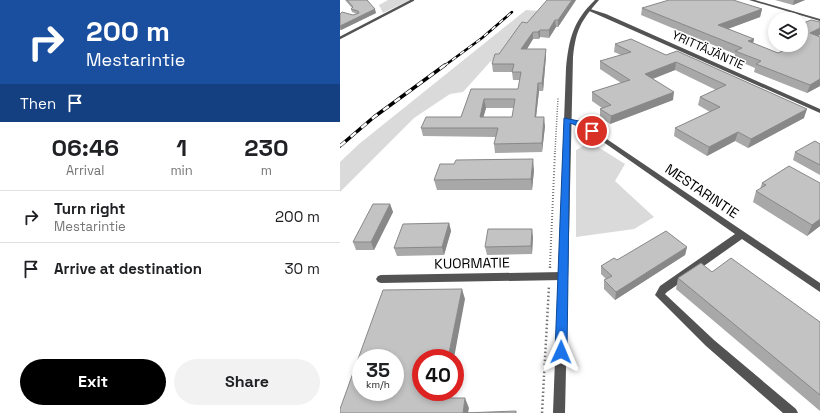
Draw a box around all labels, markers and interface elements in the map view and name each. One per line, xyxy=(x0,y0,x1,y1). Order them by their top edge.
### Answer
map controls xyxy=(768,12,808,52)
button: layers xyxy=(768,12,808,52)
text: 200 m xyxy=(86,13,170,49)
icon: right xyxy=(20,16,72,68)
street label: YRITTÄJÄNTIE xyxy=(669,27,747,73)
text: Mestarintie xyxy=(86,48,185,71)
icon: arrive xyxy=(64,92,86,114)
text: Then xyxy=(20,94,56,113)
pin xyxy=(575,114,609,148)
icon: arrive xyxy=(581,120,603,142)
text: 06:46 xyxy=(51,132,119,163)
text: 1 xyxy=(176,132,187,163)
text: 230 xyxy=(244,132,289,163)
street label: MESTARINTIE xyxy=(662,160,742,222)
text: Arrival xyxy=(66,162,105,179)
text: min xyxy=(170,162,193,179)
text: m xyxy=(261,162,272,179)
text: Turn right xyxy=(54,199,125,218)
icon: right xyxy=(20,206,42,228)
text: 200 m xyxy=(275,207,320,226)
text: Mestarintie xyxy=(54,218,126,235)
street label: KUORMATIE xyxy=(434,253,510,273)
icon: arrive xyxy=(20,258,42,280)
text: Arrive at destination xyxy=(54,259,202,278)
text: 30 m xyxy=(285,259,320,278)
position arrow xyxy=(540,331,582,373)
speed limit sign: 40 xyxy=(412,349,464,401)
text: 35 xyxy=(366,357,390,383)
button: Exit xyxy=(20,359,166,405)
button: Share xyxy=(174,359,320,405)
text: km/h xyxy=(366,378,390,391)

